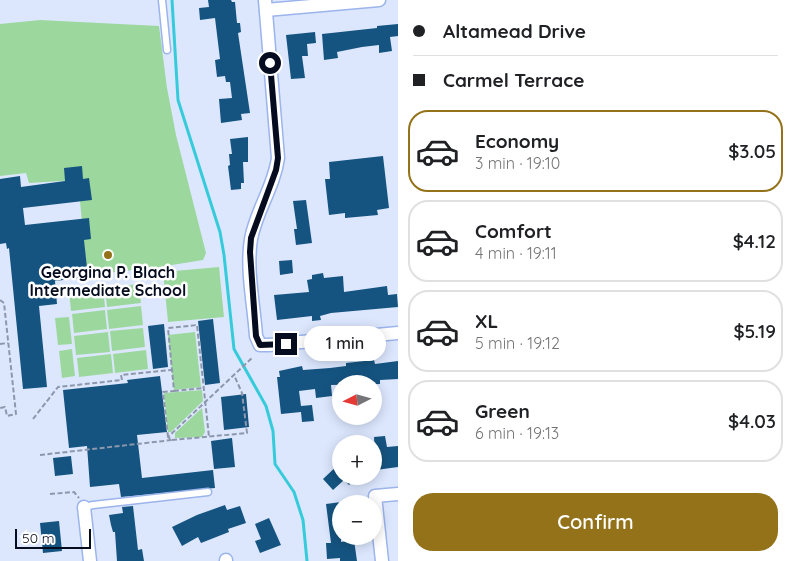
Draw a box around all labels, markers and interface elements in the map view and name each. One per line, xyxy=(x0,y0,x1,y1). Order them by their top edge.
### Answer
text: Altamead Drive xyxy=(443,19,586,43)
route start xyxy=(259,52,281,74)
text: Carmel Terrace xyxy=(443,68,584,92)
icon: car xyxy=(415,129,460,174)
text: Economy xyxy=(475,129,559,153)
text: $3.05 xyxy=(728,139,776,163)
text: 3 min · 19:10 xyxy=(475,153,560,173)
icon: car xyxy=(415,219,460,264)
text: Comfort xyxy=(475,219,552,243)
text: $4.12 xyxy=(733,229,776,253)
text: 4 min · 19:11 xyxy=(475,243,557,263)
marker: Georgina P. Blach Intermediate School xyxy=(102,249,114,261)
place label: Georgina P. Blach Intermediate School xyxy=(30,262,186,300)
icon: car xyxy=(415,309,460,354)
text: XL xyxy=(475,309,498,333)
text: $5.19 xyxy=(733,319,776,343)
callout: 1 min xyxy=(304,326,386,362)
route end xyxy=(275,333,297,355)
text: 1 min xyxy=(326,333,364,353)
text: 5 min · 19:12 xyxy=(475,333,560,353)
north arrow xyxy=(332,375,382,425)
map controls xyxy=(332,375,382,545)
icon: car xyxy=(415,399,460,444)
text: Green xyxy=(475,399,530,423)
text: $4.03 xyxy=(728,409,776,433)
text: 6 min · 19:13 xyxy=(475,423,559,443)
button: + xyxy=(332,435,382,485)
button: Confirm xyxy=(413,493,778,551)
button: − xyxy=(332,495,382,545)
scale bar xyxy=(15,526,91,549)
text: 50 m xyxy=(22,529,55,547)

